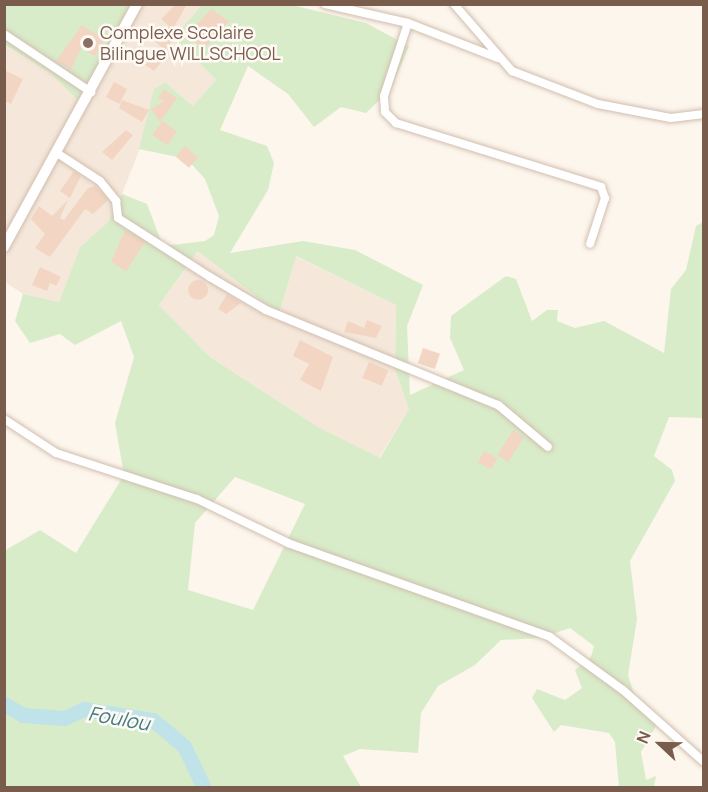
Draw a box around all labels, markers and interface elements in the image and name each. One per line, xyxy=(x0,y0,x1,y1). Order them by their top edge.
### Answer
place label: Complexe Scolaire Bilingue WILLSCHOOL xyxy=(100,22,281,64)
marker: Complexe Scolaire Bilingue WILLSCHOOL xyxy=(81,36,95,50)
water label: Foulou xyxy=(86,701,152,735)
north arrow xyxy=(630,714,690,774)
text: N xyxy=(631,728,656,747)

